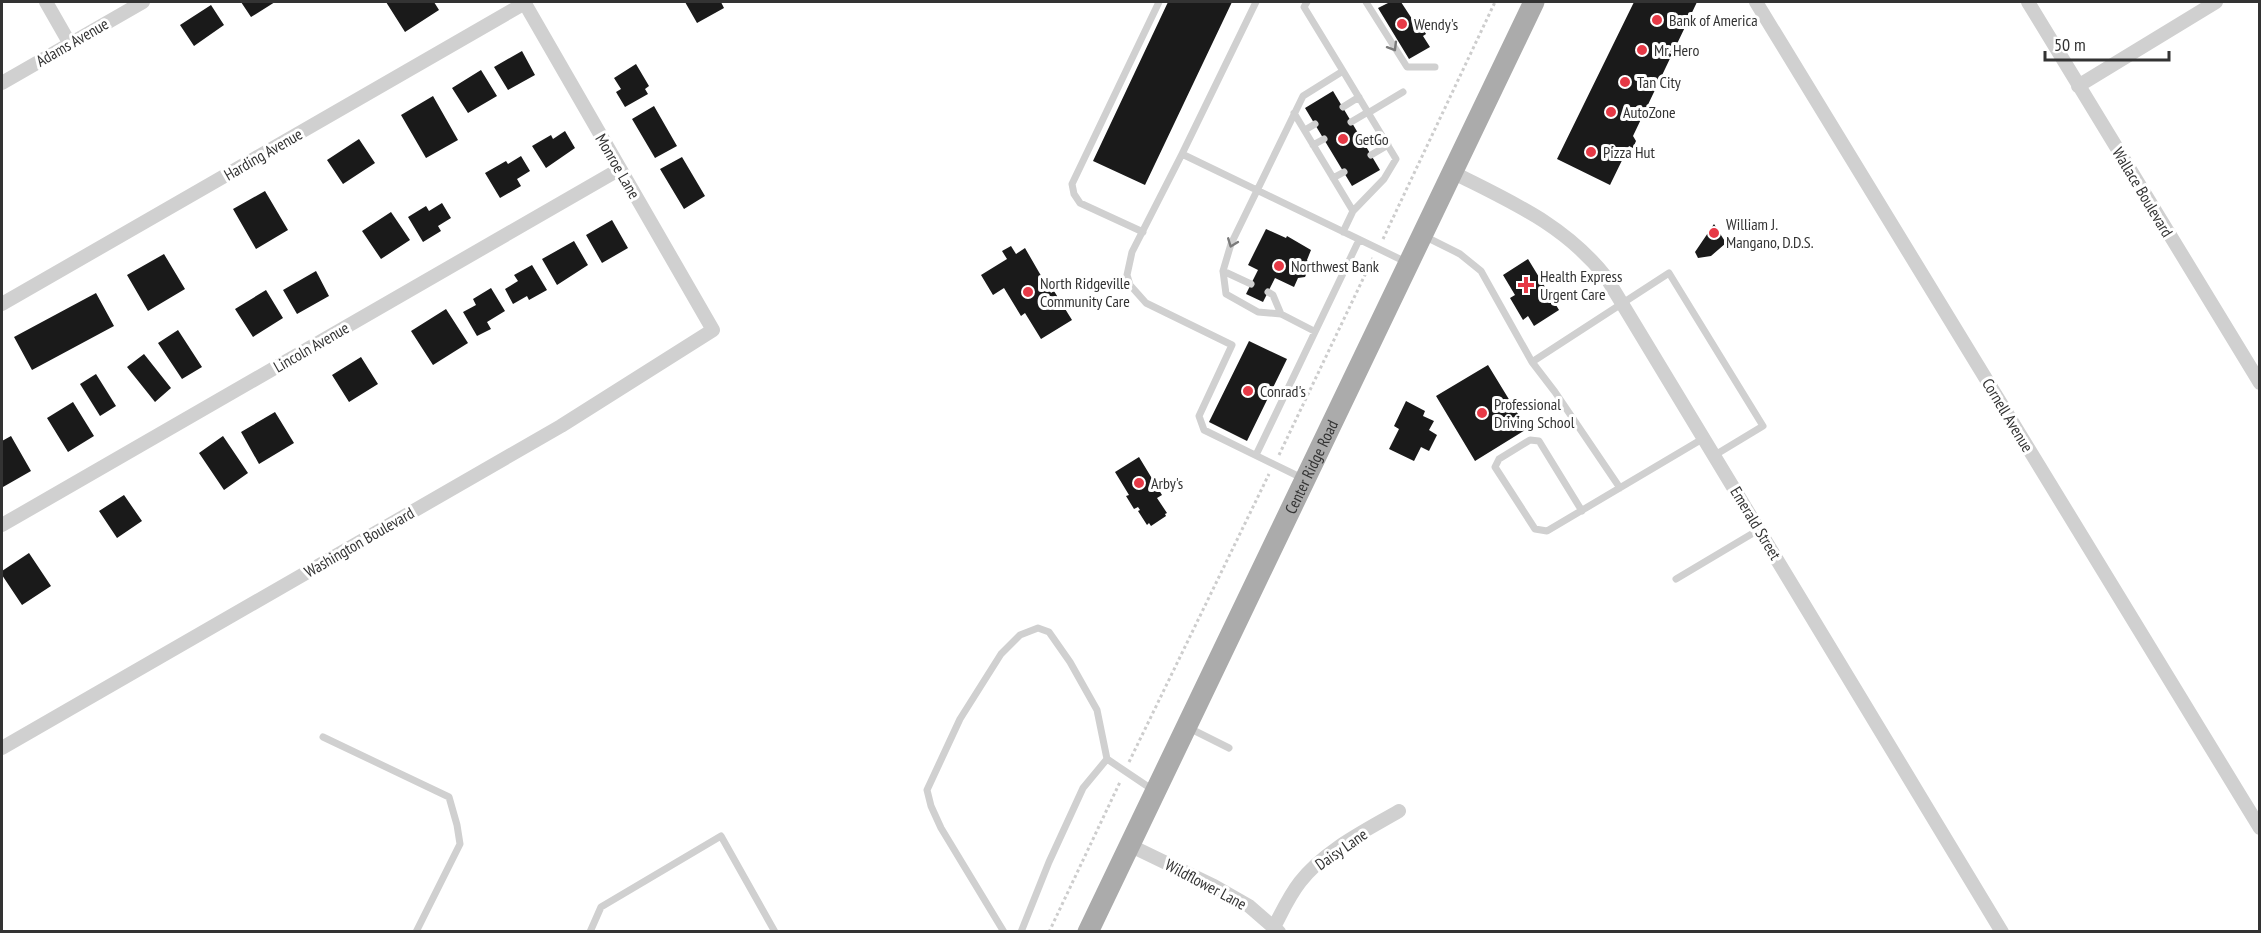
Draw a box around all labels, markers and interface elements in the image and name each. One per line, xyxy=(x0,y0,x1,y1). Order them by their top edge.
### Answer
place label: Bank of America xyxy=(1669,10,1758,30)
street label: Adams Avenue xyxy=(32,13,112,71)
marker: Bank of America xyxy=(1650,13,1664,27)
place label: Wendy's xyxy=(1414,14,1458,34)
marker: Wendy's xyxy=(1395,17,1409,31)
scale bar xyxy=(2045,24,2170,62)
text: 50 m xyxy=(2054,33,2086,56)
place label: Mr. Hero xyxy=(1654,40,1699,60)
one-way arrow xyxy=(1386,41,1398,51)
marker: Mr. Hero xyxy=(1635,43,1649,57)
place label: Tan City xyxy=(1637,72,1681,92)
marker: Tan City xyxy=(1618,75,1632,89)
place label: AutoZone xyxy=(1623,102,1676,122)
marker: AutoZone xyxy=(1604,105,1618,119)
street label: Harding Avenue xyxy=(220,124,306,184)
place label: GetGo xyxy=(1355,129,1389,149)
street label: Monroe Lane xyxy=(591,130,645,202)
marker: GetGo xyxy=(1336,132,1350,146)
place label: Pizza Hut xyxy=(1603,142,1656,162)
street label: Wallace Boulevard xyxy=(2108,143,2178,241)
marker: Pizza Hut xyxy=(1584,145,1598,159)
place label: William J. Mangano, D.D.S. xyxy=(1726,214,1814,252)
marker: William J. Mangano, D.D.S. xyxy=(1707,226,1721,240)
one-way arrow xyxy=(1227,237,1239,248)
place label: Northwest Bank xyxy=(1291,256,1380,276)
marker: Northwest Bank xyxy=(1272,259,1286,273)
place label: Health Express Urgent Care xyxy=(1540,266,1622,304)
place label: North Ridgeville Community Care xyxy=(1040,273,1130,311)
marker: Health Express Urgent Care xyxy=(1517,276,1535,294)
marker: North Ridgeville Community Care xyxy=(1021,285,1035,299)
street label: Lincoln Avenue xyxy=(270,317,352,377)
street label: Cornell Avenue xyxy=(1978,374,2038,456)
place label: Conrad's xyxy=(1260,381,1306,401)
marker: Conrad's xyxy=(1241,384,1255,398)
place label: Professional Driving School xyxy=(1494,394,1575,432)
marker: Professional Driving School xyxy=(1475,406,1489,420)
street label: Center Ridge Road xyxy=(1280,417,1342,517)
place label: Arby's xyxy=(1151,473,1183,493)
marker: Arby's xyxy=(1132,476,1146,490)
street label: Emerald Street xyxy=(1726,483,1786,564)
street label: Washington Boulevard xyxy=(301,502,418,582)
street label: Daisy Lane xyxy=(1311,824,1371,874)
street label: Wildflower Lane xyxy=(1162,854,1250,914)

